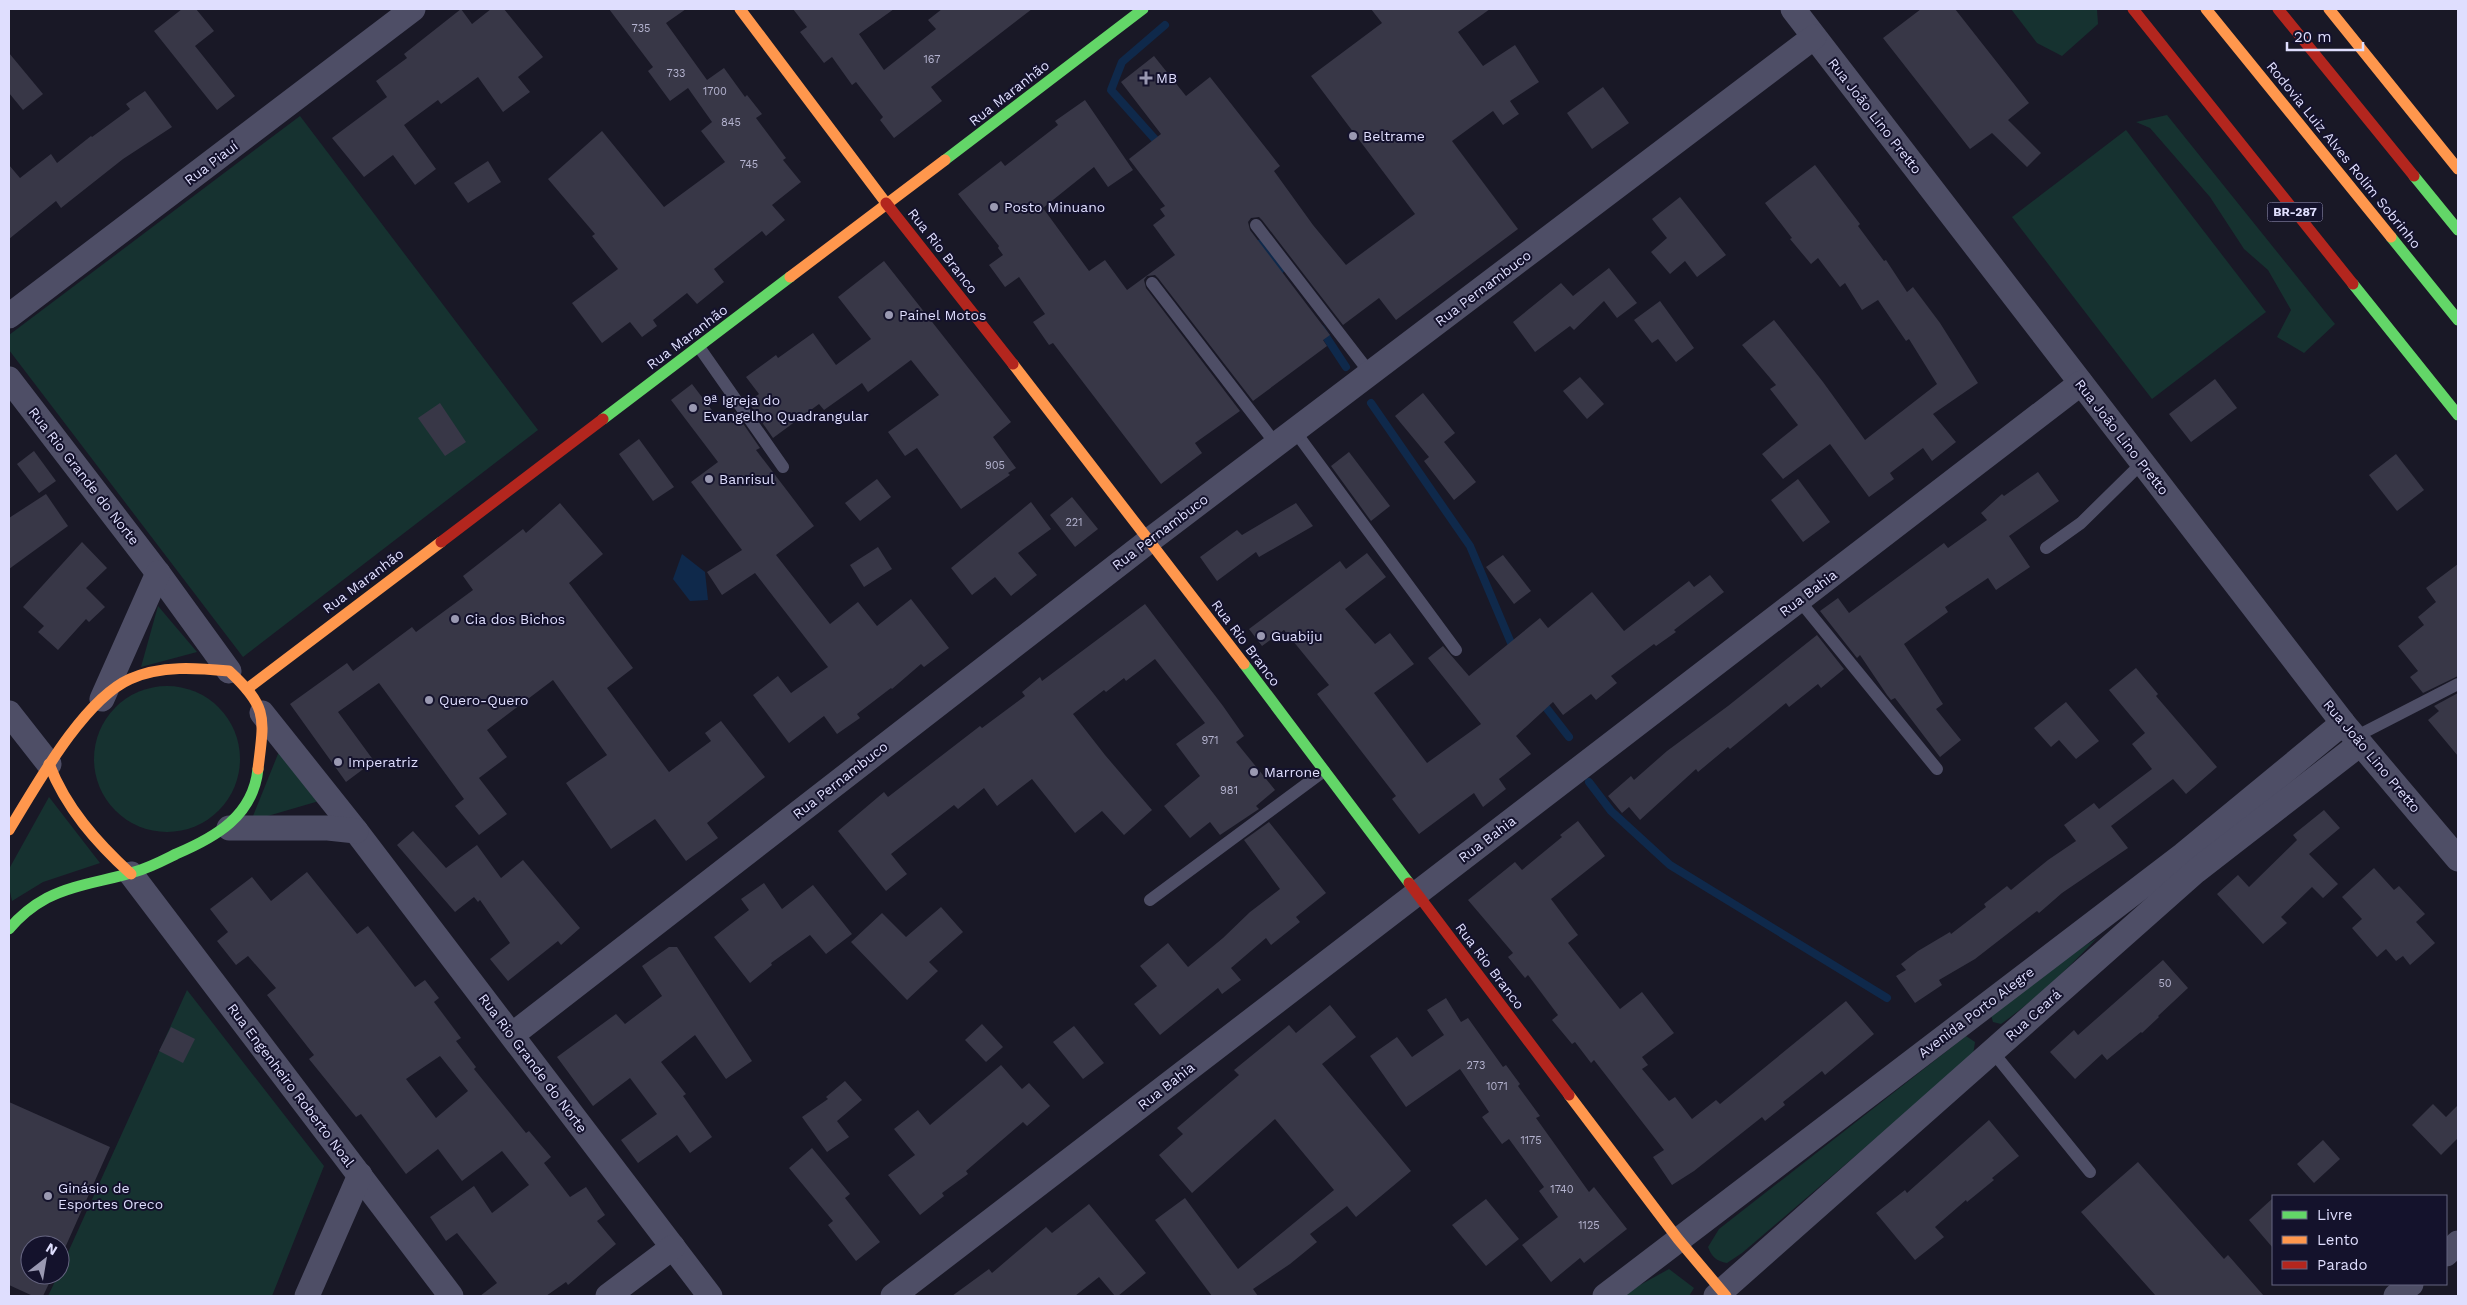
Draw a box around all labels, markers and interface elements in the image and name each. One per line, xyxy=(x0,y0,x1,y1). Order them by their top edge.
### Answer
scale bar xyxy=(2287,20,2363,52)
house number: 735 xyxy=(632,22,651,35)
text: 20 m xyxy=(2294,28,2332,46)
house number: 167 xyxy=(923,53,941,66)
street label: Rua João Lino Pretto xyxy=(1825,55,1925,177)
street label: Rua Maranhão xyxy=(966,57,1052,129)
street label: Rodovia Luiz Alves Rolim Sobrinho xyxy=(2264,58,2424,252)
house number: 733 xyxy=(667,67,686,80)
place label: MB xyxy=(1156,70,1177,86)
marker: MB xyxy=(1140,72,1152,84)
house number: 1700 xyxy=(703,85,727,98)
house number: 845 xyxy=(721,116,741,129)
place label: Beltrame xyxy=(1363,128,1425,144)
marker: Beltrame xyxy=(1347,130,1359,142)
street label: Rua Piauí xyxy=(181,138,241,188)
house number: 745 xyxy=(740,158,758,171)
place label: Posto Minuano xyxy=(1004,199,1105,215)
marker: Posto Minuano xyxy=(988,201,1000,213)
road number: BR-287 xyxy=(2268,202,2322,222)
street label: Rua Rio Branco xyxy=(905,205,981,297)
street label: Rua Pernambuco xyxy=(1432,247,1534,329)
street label: Rua Maranhão xyxy=(643,301,731,373)
place label: Painel Motos xyxy=(899,307,986,323)
marker: Painel Motos xyxy=(883,309,895,321)
street label: Rua João Lino Pretto xyxy=(2072,376,2172,498)
place label: 9ª Igreja do Evangelho Quadrangular xyxy=(703,392,869,424)
marker: 9ª Igreja do Evangelho Quadrangular xyxy=(687,402,699,414)
street label: Rua Rio Grande do Norte xyxy=(25,404,143,548)
house number: 905 xyxy=(985,459,1005,472)
place label: Banrisul xyxy=(719,471,775,487)
marker: Banrisul xyxy=(703,473,715,485)
street label: Rua Pernambuco xyxy=(1109,491,1211,573)
house number: 221 xyxy=(1065,516,1083,529)
street label: Rua Maranhão xyxy=(319,545,407,617)
street label: Rua Bahia xyxy=(1776,566,1840,620)
street label: Rua Rio Branco xyxy=(1208,597,1284,689)
place label: Cia dos Bichos xyxy=(465,611,565,627)
marker: Cia dos Bichos xyxy=(449,613,461,625)
place label: Guabiju xyxy=(1271,628,1323,644)
marker: Guabiju xyxy=(1255,630,1267,642)
place label: Quero-Quero xyxy=(439,692,528,708)
marker: Quero-Quero xyxy=(423,694,435,706)
street label: Rua João Lino Pretto xyxy=(2320,696,2424,816)
house number: 971 xyxy=(1201,734,1219,747)
street label: Rua Pernambuco xyxy=(789,738,891,822)
place label: Imperatriz xyxy=(348,754,418,770)
marker: Imperatriz xyxy=(332,756,344,768)
place label: Marrone xyxy=(1264,764,1320,780)
marker: Marrone xyxy=(1248,766,1260,778)
house number: 981 xyxy=(1220,784,1238,797)
street label: Rua Bahia xyxy=(1455,812,1519,866)
street label: Rua Rio Branco xyxy=(1452,920,1528,1012)
street label: Avenida Porto Alegre xyxy=(1915,963,2037,1061)
house number: 50 xyxy=(2158,977,2172,990)
street label: Rua Ceará xyxy=(2002,986,2064,1044)
street label: Rua Rio Grande do Norte xyxy=(475,990,591,1136)
street label: Rua Engenheiro Roberto Noal xyxy=(224,1000,358,1170)
street label: Rua Bahia xyxy=(1134,1059,1198,1113)
house number: 273 xyxy=(1467,1059,1485,1072)
house number: 1071 xyxy=(1486,1080,1508,1093)
house number: 1175 xyxy=(1520,1134,1542,1147)
place label: Ginásio de Esportes Oreco xyxy=(58,1180,163,1212)
house number: 1740 xyxy=(1550,1183,1574,1196)
marker: Ginásio de Esportes Oreco xyxy=(42,1190,54,1202)
legend xyxy=(2272,1195,2447,1285)
text: Livre xyxy=(2317,1206,2352,1224)
house number: 1125 xyxy=(1578,1219,1600,1232)
text: Lento xyxy=(2317,1231,2359,1249)
north arrow xyxy=(20,1235,70,1285)
text: N xyxy=(43,1239,60,1258)
text: Parado xyxy=(2317,1256,2367,1274)

